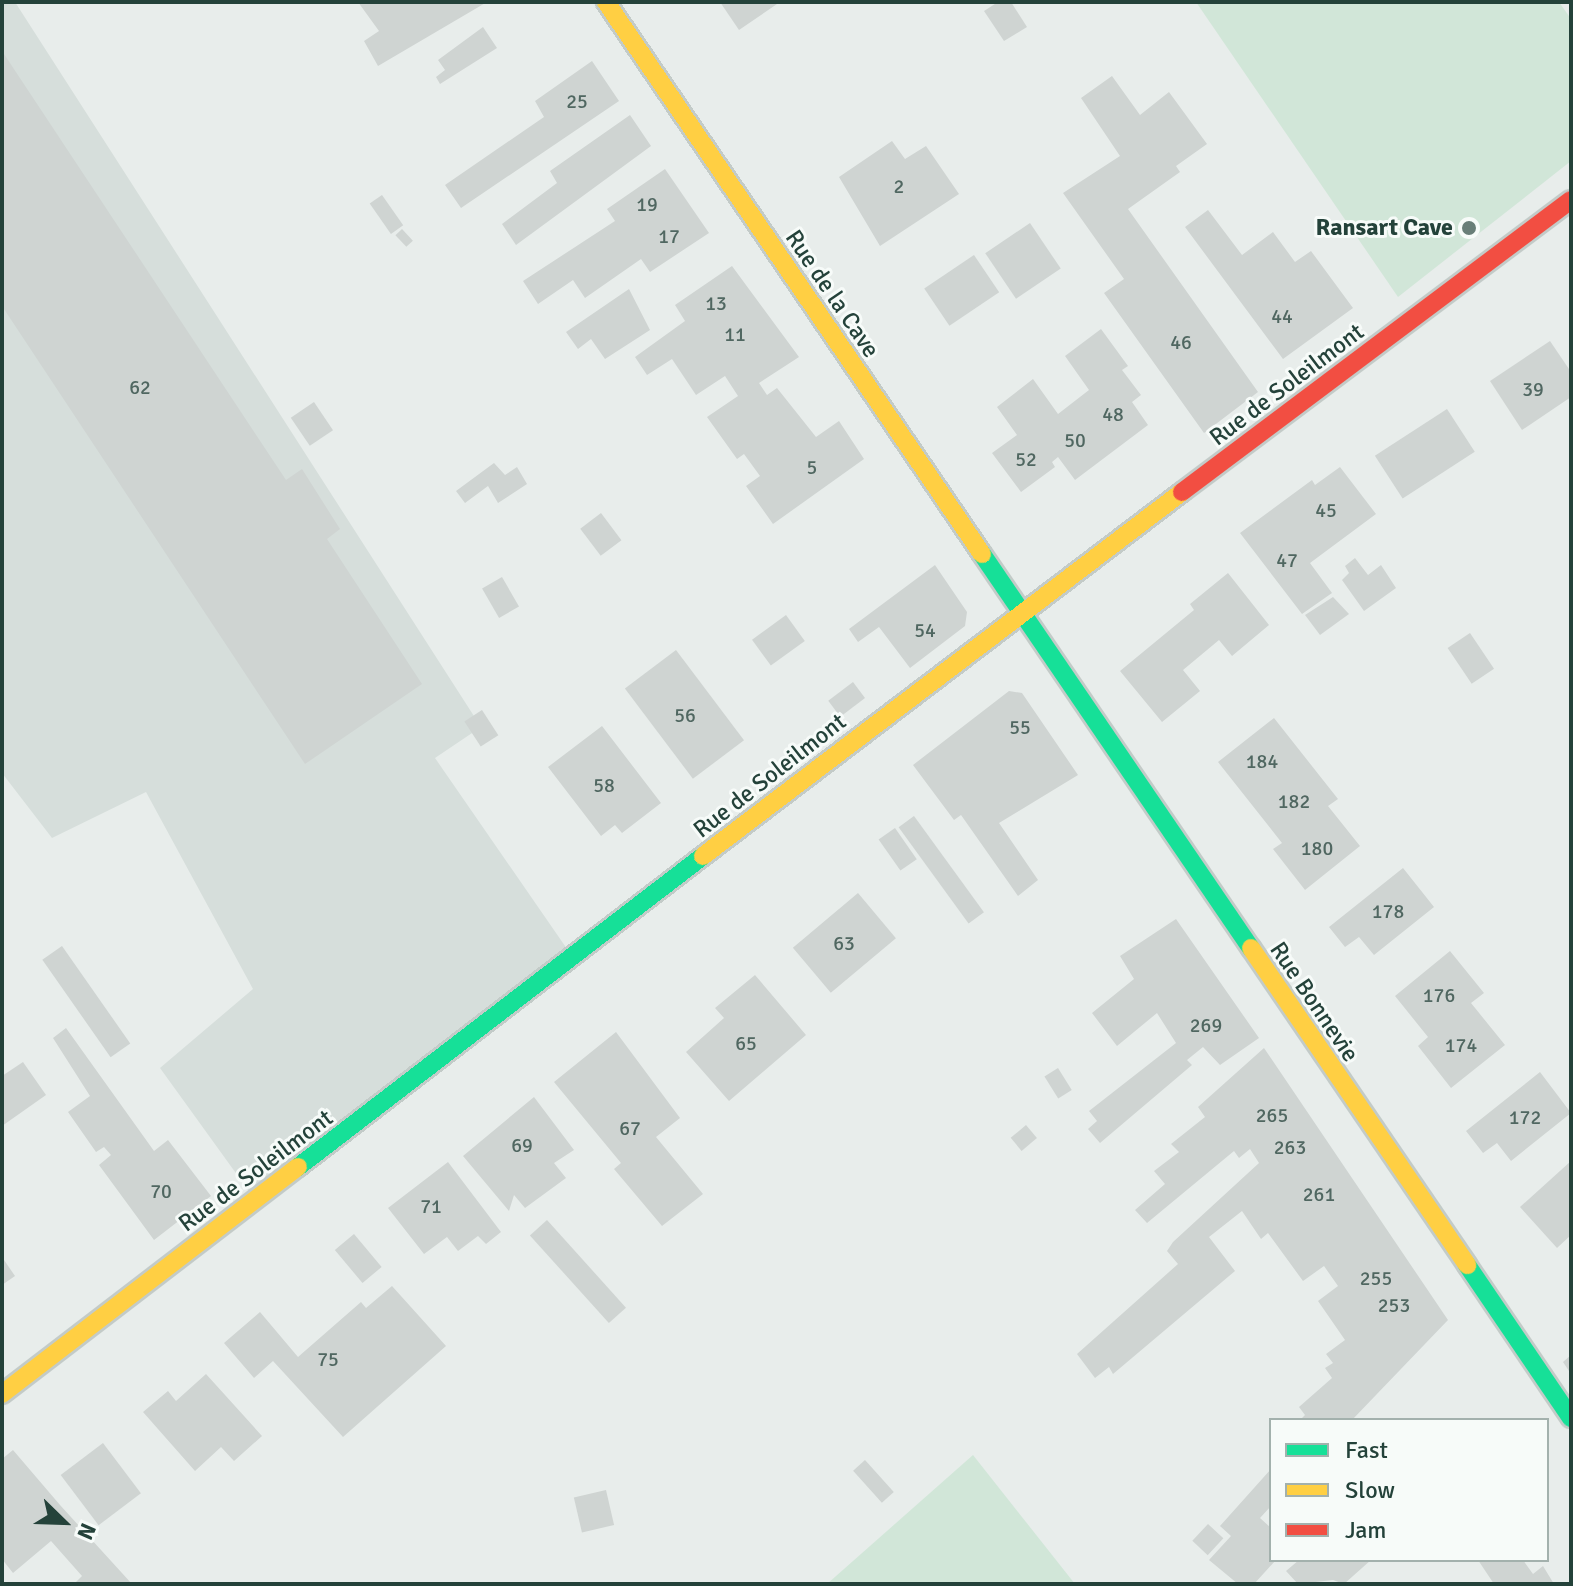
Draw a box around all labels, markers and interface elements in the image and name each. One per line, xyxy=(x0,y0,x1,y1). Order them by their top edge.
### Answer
house number: 25 xyxy=(566,89,588,113)
house number: 2 xyxy=(894,174,904,198)
house number: 19 xyxy=(636,192,658,216)
place label: Ransart Cave xyxy=(1316,214,1453,242)
marker: Ransart Cave xyxy=(1460,219,1478,237)
house number: 17 xyxy=(658,224,680,248)
street label: Rue de la Cave xyxy=(779,225,885,363)
house number: 13 xyxy=(705,291,727,315)
house number: 44 xyxy=(1271,304,1293,328)
street label: Rue de Soleilmont xyxy=(1204,318,1370,452)
house number: 11 xyxy=(724,322,746,346)
house number: 46 xyxy=(1170,330,1192,354)
house number: 62 xyxy=(129,375,151,399)
house number: 39 xyxy=(1522,377,1544,401)
house number: 48 xyxy=(1102,402,1124,426)
house number: 50 xyxy=(1064,428,1086,452)
house number: 52 xyxy=(1015,447,1037,471)
house number: 5 xyxy=(807,455,817,479)
house number: 45 xyxy=(1315,498,1337,522)
house number: 47 xyxy=(1276,548,1298,572)
house number: 54 xyxy=(914,618,936,642)
house number: 56 xyxy=(674,703,696,727)
street label: Rue de Soleilmont xyxy=(688,708,852,844)
house number: 55 xyxy=(1009,715,1031,739)
house number: 184 xyxy=(1246,749,1278,773)
house number: 58 xyxy=(593,773,615,797)
house number: 182 xyxy=(1278,789,1310,813)
house number: 180 xyxy=(1301,836,1333,860)
house number: 178 xyxy=(1372,899,1404,923)
house number: 63 xyxy=(833,931,855,955)
street label: Rue Bonnevie xyxy=(1263,937,1365,1067)
house number: 176 xyxy=(1423,983,1455,1007)
house number: 269 xyxy=(1190,1013,1222,1037)
house number: 65 xyxy=(735,1031,757,1055)
house number: 174 xyxy=(1445,1033,1477,1057)
house number: 265 xyxy=(1256,1103,1288,1127)
street label: Rue de Soleilmont xyxy=(173,1104,339,1238)
house number: 172 xyxy=(1509,1105,1541,1129)
house number: 67 xyxy=(619,1116,641,1140)
house number: 69 xyxy=(511,1133,533,1157)
house number: 263 xyxy=(1274,1135,1306,1159)
house number: 70 xyxy=(150,1179,172,1203)
house number: 261 xyxy=(1303,1182,1335,1206)
house number: 71 xyxy=(420,1194,442,1218)
house number: 255 xyxy=(1360,1266,1392,1290)
house number: 253 xyxy=(1378,1293,1410,1317)
house number: 75 xyxy=(317,1347,339,1371)
legend xyxy=(1269,1418,1549,1562)
text: Fast xyxy=(1345,1435,1388,1465)
text: Slow xyxy=(1345,1475,1395,1505)
north arrow xyxy=(24,1482,104,1562)
text: Jam xyxy=(1345,1515,1386,1545)
text: N xyxy=(71,1519,102,1544)

